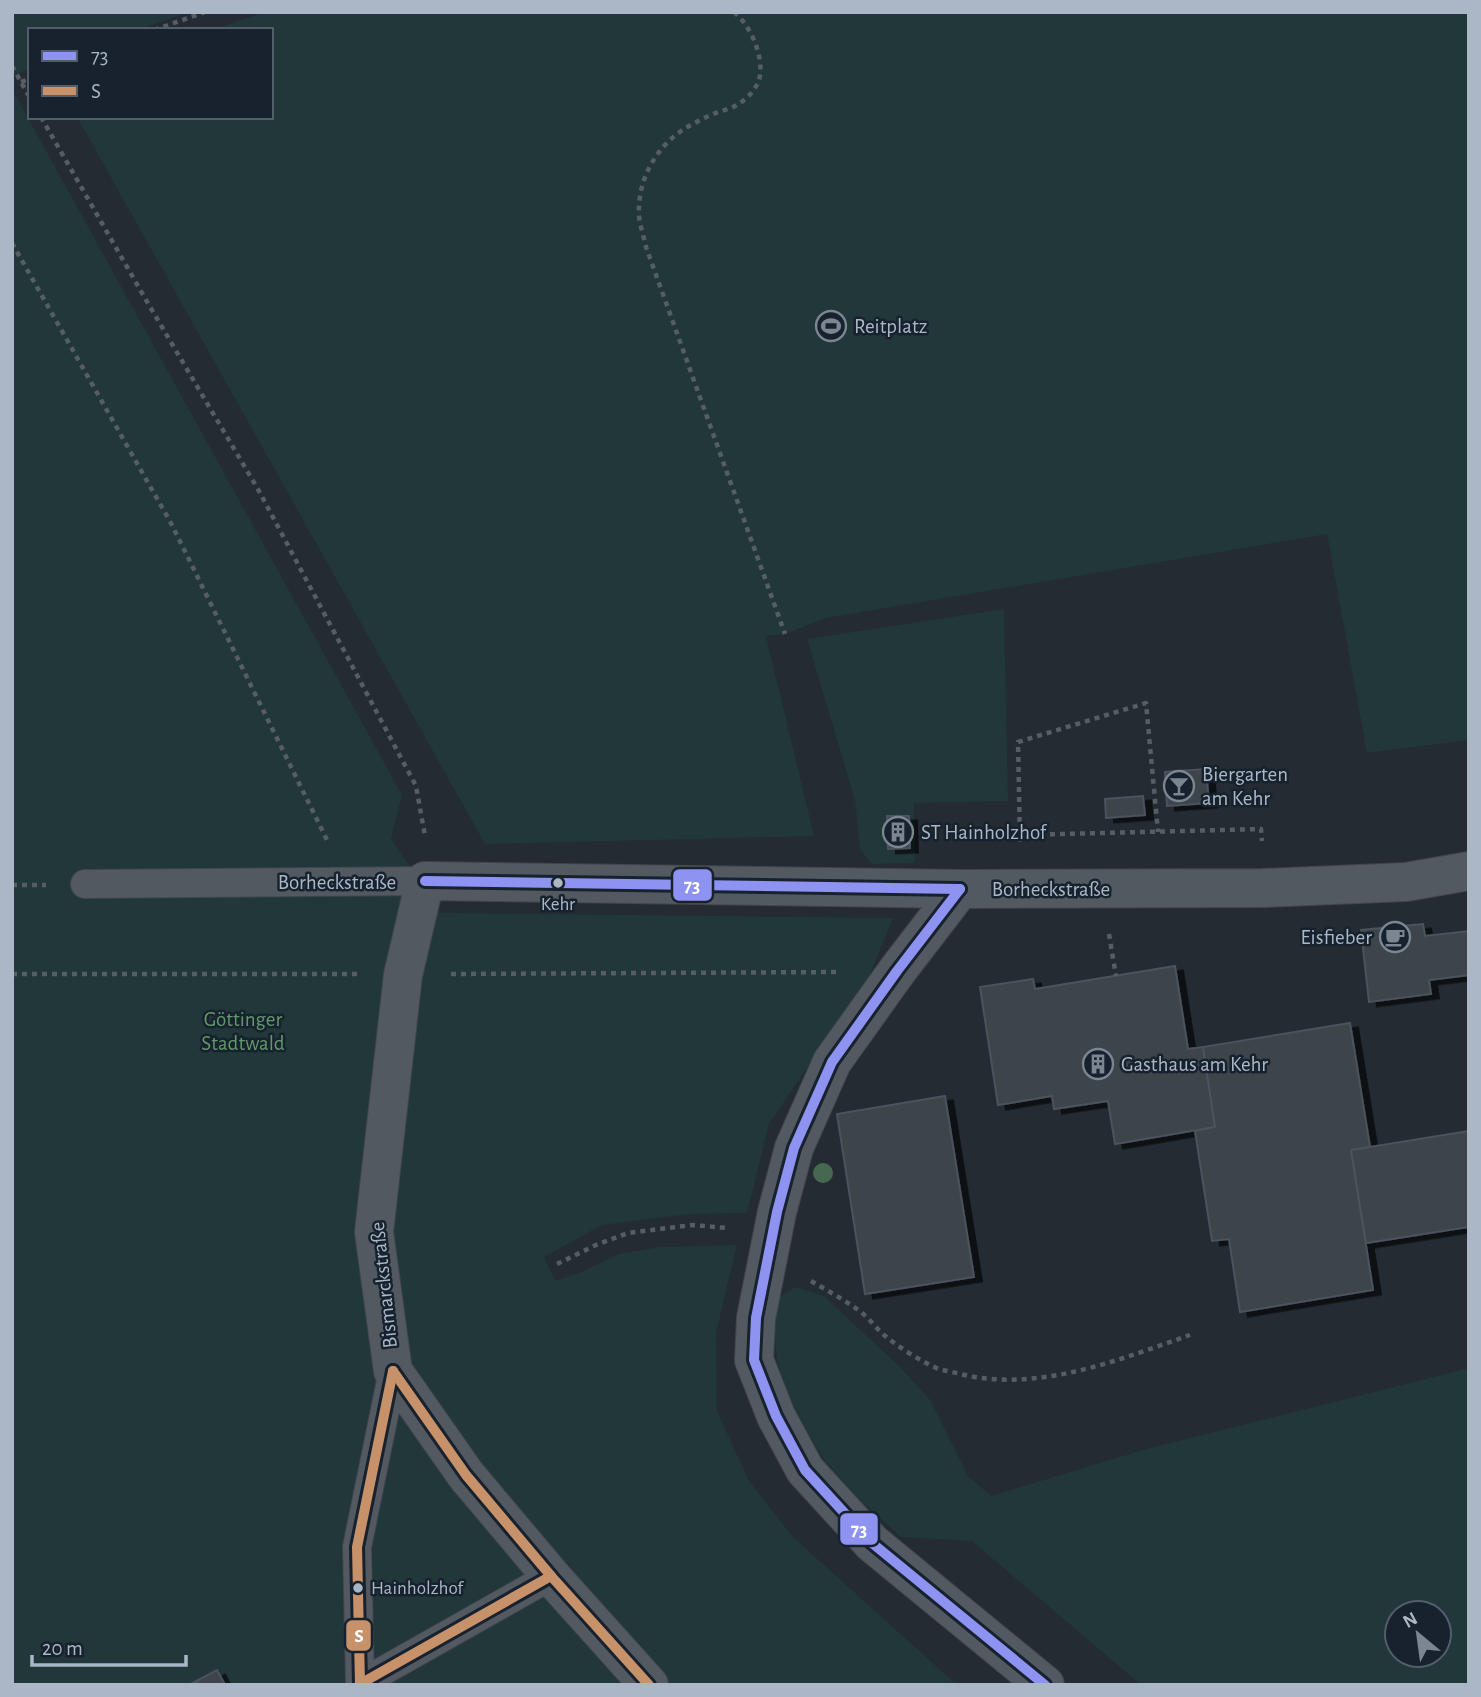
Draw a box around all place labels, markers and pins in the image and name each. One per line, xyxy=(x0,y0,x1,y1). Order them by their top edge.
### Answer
sports icon: Reitplatz xyxy=(814,309,848,343)
place label: Reitplatz xyxy=(854,316,927,337)
place label: Biergarten am Kehr xyxy=(1202,764,1288,809)
bar icon: Biergarten am Kehr xyxy=(1162,769,1196,803)
building icon: ST Hainholzhof xyxy=(881,815,915,849)
place label: ST Hainholzhof xyxy=(921,822,1048,843)
marker: Kehr xyxy=(551,876,565,890)
place label: Kehr xyxy=(541,895,575,914)
cafe icon: Eisfieber xyxy=(1378,920,1412,954)
place label: Eisfieber xyxy=(1300,927,1372,948)
building icon: Gasthaus am Kehr xyxy=(1081,1047,1115,1081)
place label: Gasthaus am Kehr xyxy=(1121,1054,1268,1075)
place label: Hainholzhof xyxy=(371,1579,464,1598)
marker: Hainholzhof xyxy=(351,1581,365,1595)

